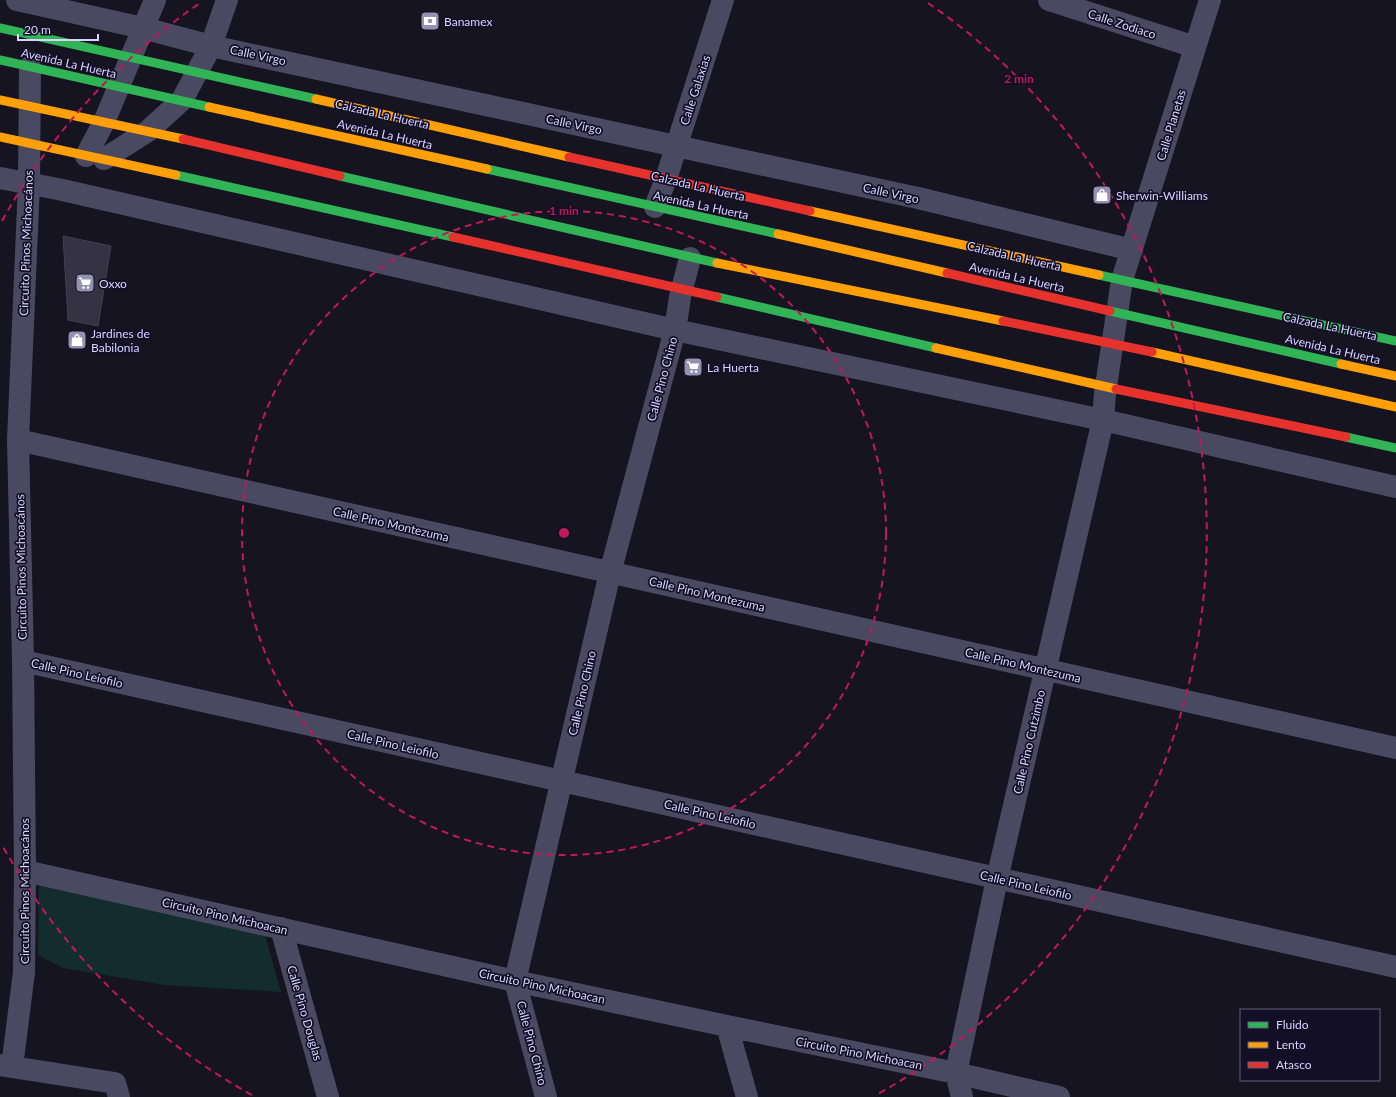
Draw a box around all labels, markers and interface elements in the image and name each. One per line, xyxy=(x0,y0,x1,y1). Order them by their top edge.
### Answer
street label: Calle Zodiaco xyxy=(1086,6,1158,42)
bank icon: Banamex xyxy=(419,10,441,32)
place label: Banamex xyxy=(444,14,492,29)
scale bar xyxy=(18,16,98,42)
text: 20 m xyxy=(24,22,51,37)
street label: Calle Virgo xyxy=(229,42,288,68)
street label: Avenida La Huerta xyxy=(20,45,118,81)
street label: Calle Galaxias xyxy=(677,53,713,127)
text: 2 min xyxy=(1004,71,1034,86)
street label: Calle Planetas xyxy=(1153,88,1189,162)
street label: Calzada La Huerta xyxy=(334,96,430,132)
street label: Calle Virgo xyxy=(545,111,604,137)
street label: Avenida La Huerta xyxy=(336,116,434,152)
street label: Calzada La Huerta xyxy=(650,168,746,204)
street label: Circuito Pinos Michoacános xyxy=(16,170,36,316)
street label: Calle Virgo xyxy=(862,180,921,206)
shop icon: Sherwin-Williams xyxy=(1091,184,1113,206)
street label: Avenida La Huerta xyxy=(652,188,750,222)
place label: Sherwin-Williams xyxy=(1116,188,1208,203)
text: 1 min xyxy=(549,203,579,218)
street label: Calzada La Huerta xyxy=(966,238,1062,274)
street label: Avenida La Huerta xyxy=(968,259,1066,295)
supermarket icon: Oxxo xyxy=(74,272,96,294)
place label: Oxxo xyxy=(99,276,127,291)
street label: Calzada La Huerta xyxy=(1282,309,1378,343)
place label: Jardines de Babilonia xyxy=(91,326,150,355)
shop icon: Jardines de Babilonia xyxy=(66,329,88,351)
street label: Avenida La Huerta xyxy=(1284,331,1382,367)
street label: Calle Pino Chino xyxy=(644,335,681,423)
supermarket icon: La Huerta xyxy=(682,356,704,378)
place label: La Huerta xyxy=(707,360,759,375)
street label: Circuito Pinos Michoacános xyxy=(12,494,30,640)
street label: Calle Pino Montezuma xyxy=(332,503,451,545)
centre of rings xyxy=(557,526,571,540)
street label: Calle Pino Montezuma xyxy=(648,573,767,615)
street label: Calle Pino Montezuma xyxy=(964,644,1083,686)
street label: Calle Pino Chino xyxy=(565,649,599,737)
street label: Calle Pino Leiofilo xyxy=(30,655,125,691)
street label: Calle Pino Cutzimbo xyxy=(1010,688,1048,795)
street label: Calle Pino Leiofilo xyxy=(346,726,441,762)
street label: Calle Pino Leiofilo xyxy=(663,796,758,832)
street label: Circuito Pinos Michoacános xyxy=(17,818,32,964)
street label: Calle Pino Leiofilo xyxy=(979,867,1074,903)
street label: Circuito Pino Michoacan xyxy=(161,894,289,938)
street label: Calle Pino Douglas xyxy=(284,964,326,1062)
street label: Circuito Pino Michoacan xyxy=(478,965,606,1007)
street label: Calle Pino Chino xyxy=(514,999,551,1087)
legend xyxy=(1240,1009,1380,1081)
text: Fluido xyxy=(1276,1017,1309,1032)
street label: Circuito Pino Michoacan xyxy=(794,1033,924,1073)
text: Lento xyxy=(1276,1037,1306,1052)
text: Atasco xyxy=(1276,1057,1312,1072)

